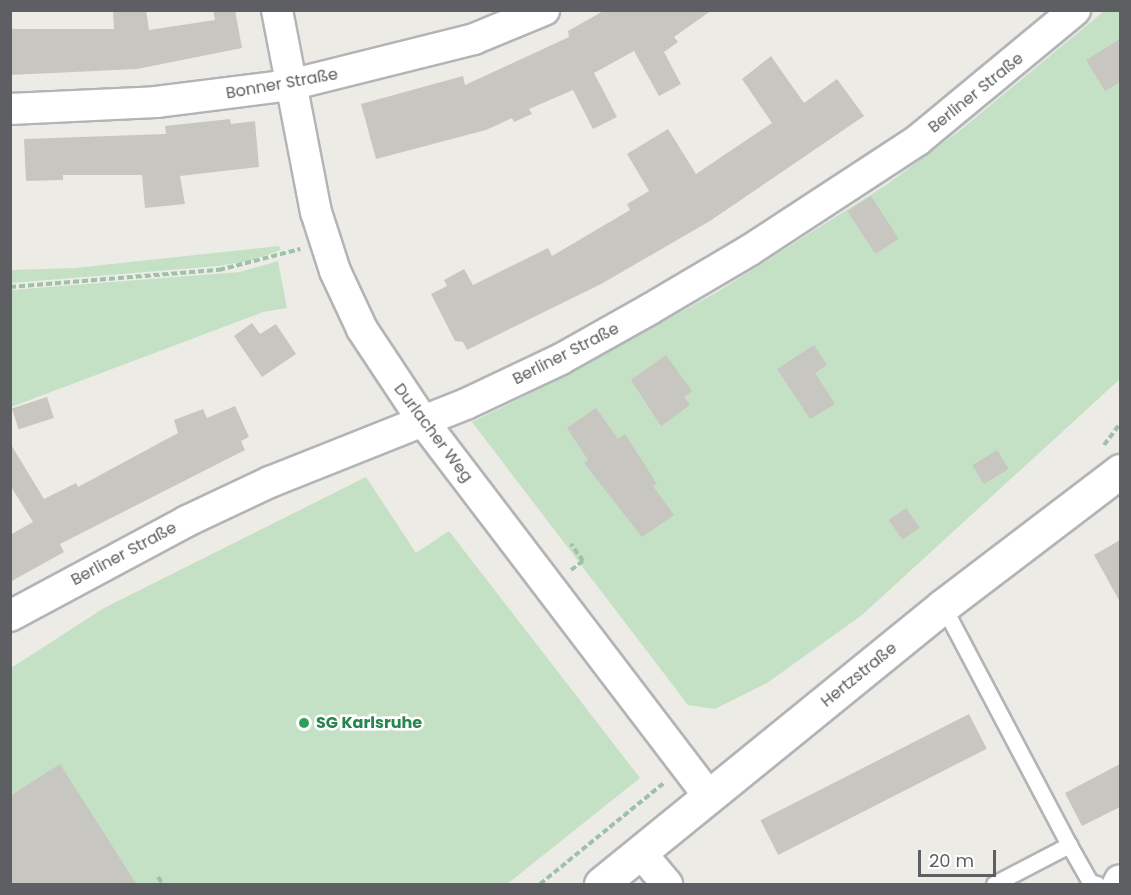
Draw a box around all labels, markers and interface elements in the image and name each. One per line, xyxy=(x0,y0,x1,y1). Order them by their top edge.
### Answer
street label: Berliner Straße xyxy=(925,49,1027,137)
street label: Bonner Straße xyxy=(224,65,340,103)
street label: Berliner Straße xyxy=(510,319,622,389)
street label: Durlacher Weg xyxy=(390,380,476,486)
street label: Berliner Straße xyxy=(68,518,180,590)
street label: Hertzstraße xyxy=(817,639,901,711)
place label: SG Karlsruhe xyxy=(316,713,422,733)
marker: SG Karlsruhe xyxy=(297,716,311,730)
scale bar xyxy=(921,838,999,876)
text: 20 m xyxy=(929,848,974,873)

